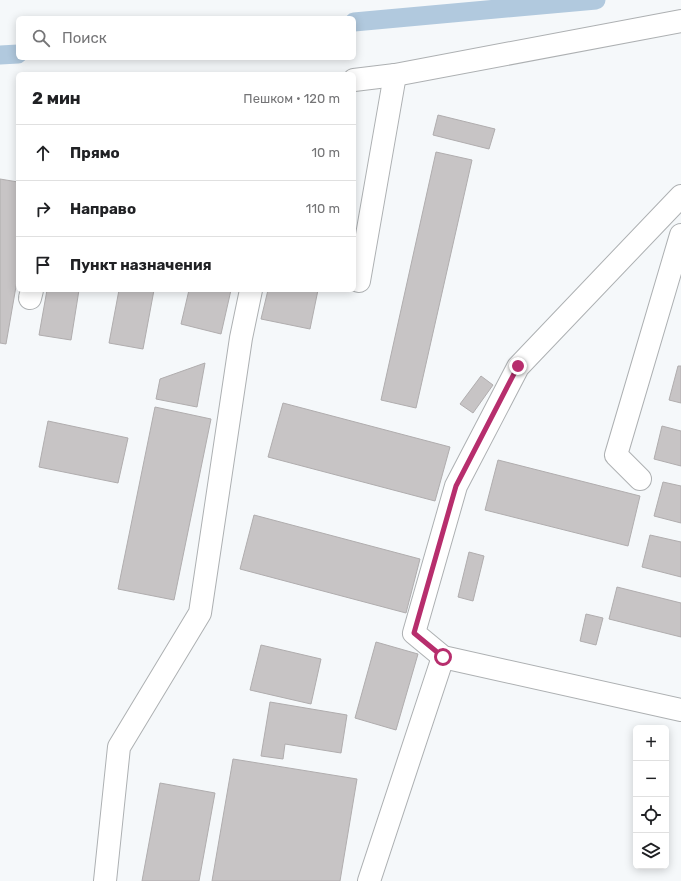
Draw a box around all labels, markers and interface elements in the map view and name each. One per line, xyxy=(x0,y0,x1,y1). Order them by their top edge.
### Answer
search box xyxy=(16,16,356,60)
icon: search xyxy=(30,27,52,49)
text: Поиск xyxy=(62,29,107,47)
text: 2 мин xyxy=(32,88,81,108)
text: Пешком · 120 m xyxy=(243,91,340,106)
icon: ahead xyxy=(32,142,54,164)
text: Прямо xyxy=(70,144,120,162)
text: 10 m xyxy=(311,145,340,160)
icon: right xyxy=(32,198,54,220)
text: Направо xyxy=(70,200,136,218)
text: 110 m xyxy=(306,201,340,216)
icon: arrive xyxy=(32,254,54,276)
text: Пункт назначения xyxy=(70,256,212,274)
route end xyxy=(509,357,527,375)
route start xyxy=(434,648,452,666)
map controls xyxy=(633,725,669,869)
button: + xyxy=(633,725,669,761)
button: − xyxy=(633,761,669,797)
button: locate xyxy=(633,797,669,833)
button: layers xyxy=(633,833,669,869)

